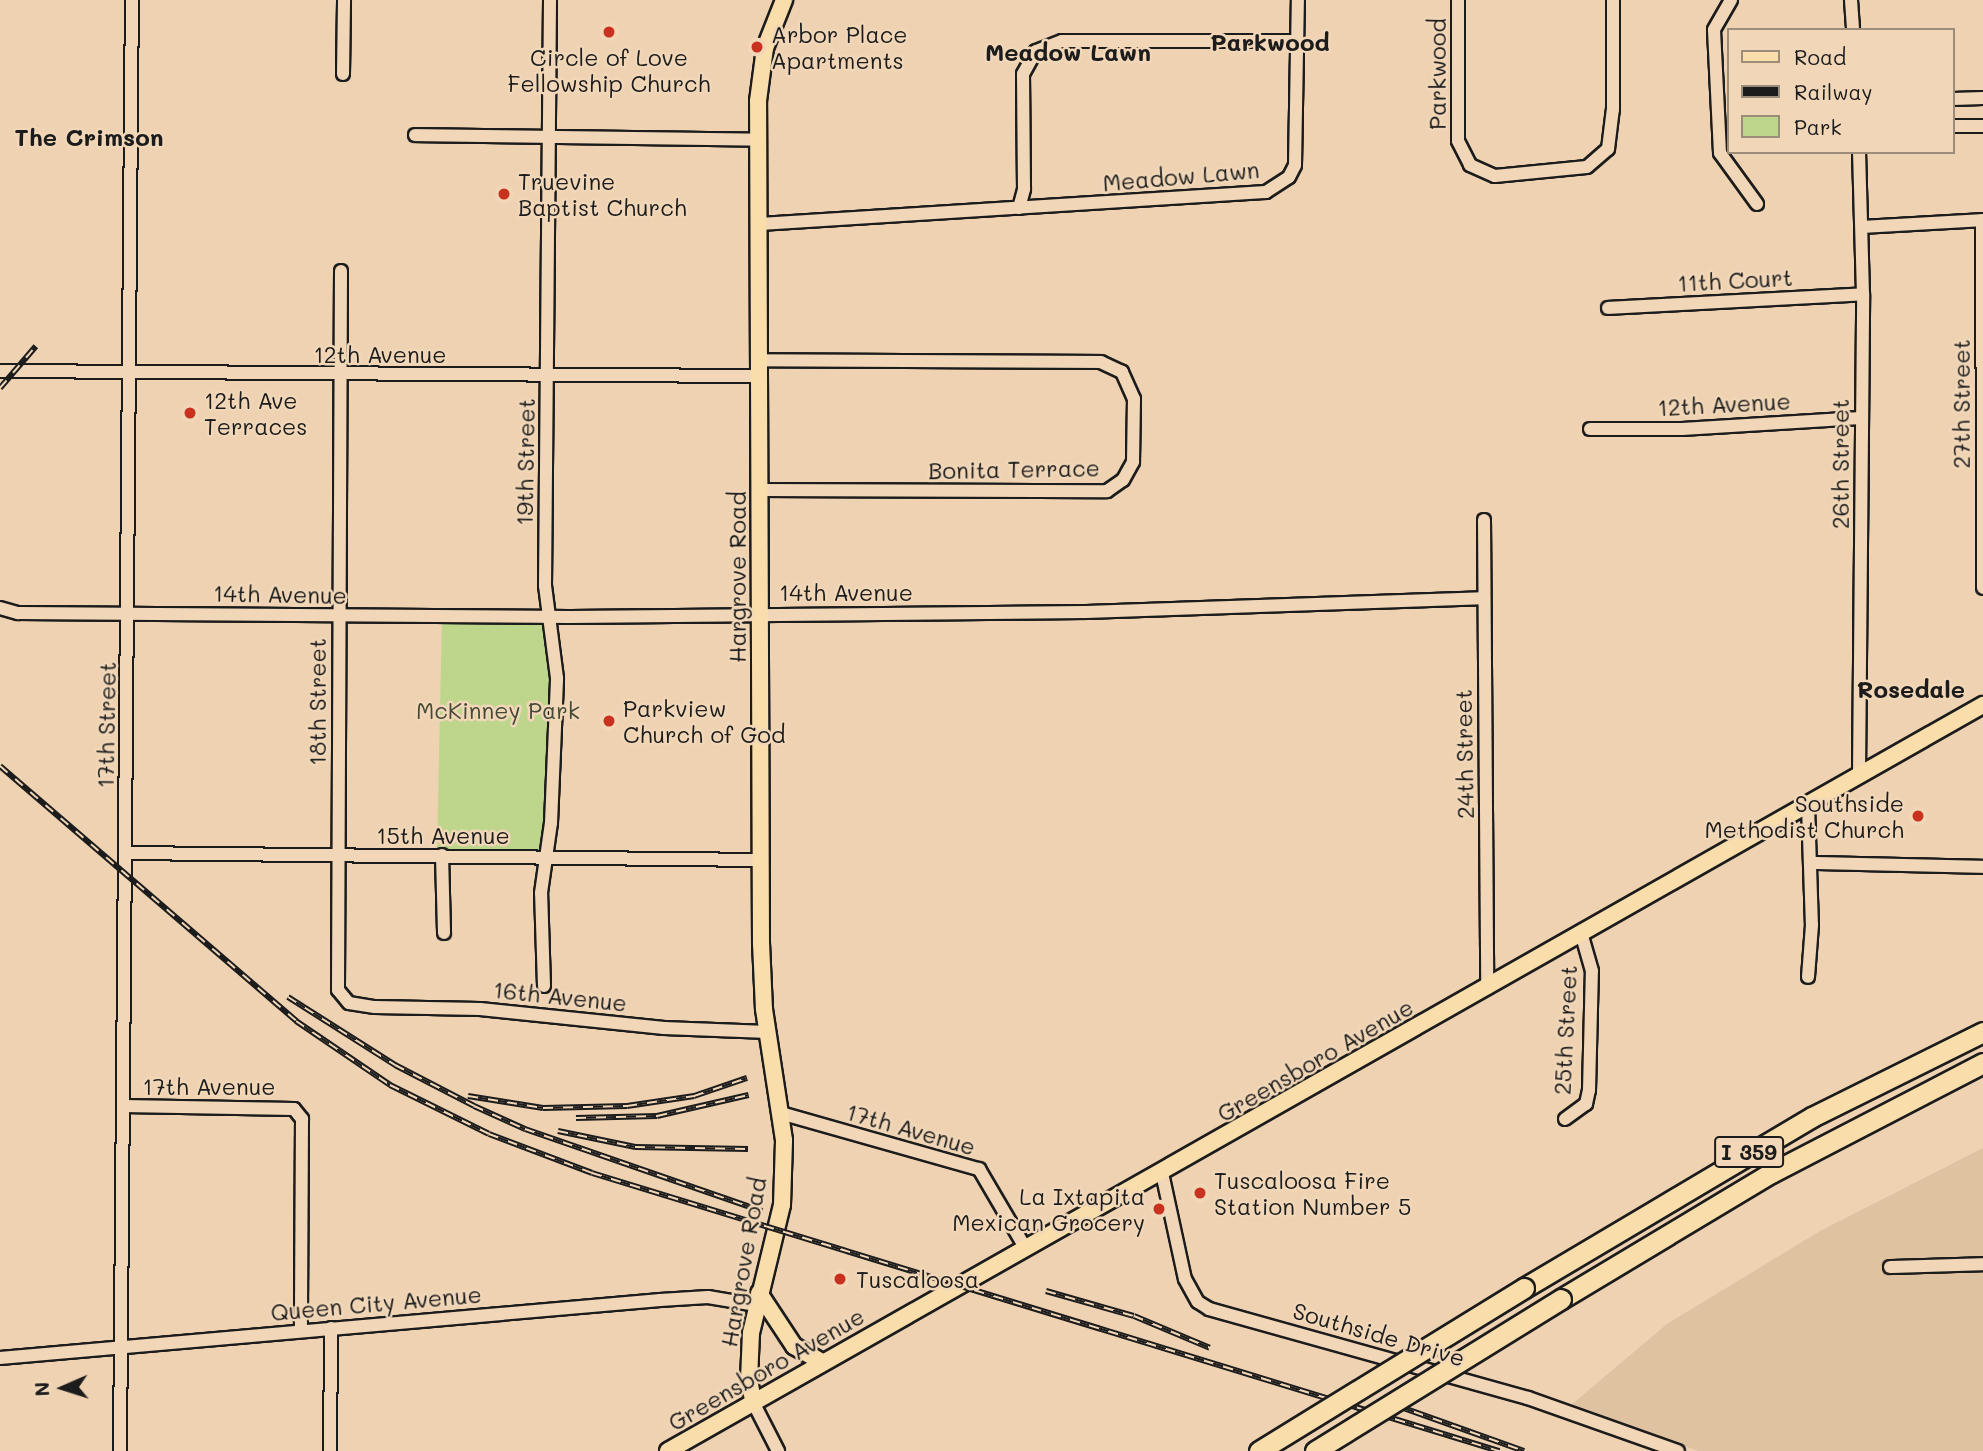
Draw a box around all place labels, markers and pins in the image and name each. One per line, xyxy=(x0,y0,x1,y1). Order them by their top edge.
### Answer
place label: Arbor Place Apartments xyxy=(771,20,908,74)
marker: Circle of Love Fellowship Church xyxy=(601,24,617,40)
marker: Arbor Place Apartments xyxy=(749,39,765,55)
place label: Circle of Love Fellowship Church xyxy=(508,43,710,97)
place label: Truevine Baptist Church xyxy=(518,167,687,221)
marker: Truevine Baptist Church xyxy=(496,186,512,202)
place label: 12th Ave Terraces xyxy=(204,386,307,440)
marker: 12th Ave Terraces xyxy=(182,405,198,421)
place label: Parkview Church of God xyxy=(623,694,786,748)
marker: Parkview Church of God xyxy=(601,713,617,729)
place label: Southside Methodist Church xyxy=(1704,789,1904,843)
marker: Southside Methodist Church xyxy=(1910,808,1926,824)
place label: Tuscaloosa Fire Station Number 5 xyxy=(1214,1166,1411,1220)
place label: La Ixtapita Mexican Grocery xyxy=(952,1182,1145,1236)
marker: Tuscaloosa Fire Station Number 5 xyxy=(1192,1185,1208,1201)
marker: La Ixtapita Mexican Grocery xyxy=(1151,1201,1167,1217)
place label: Tuscaloosa xyxy=(856,1265,979,1293)
marker: Tuscaloosa xyxy=(830,1269,850,1289)

